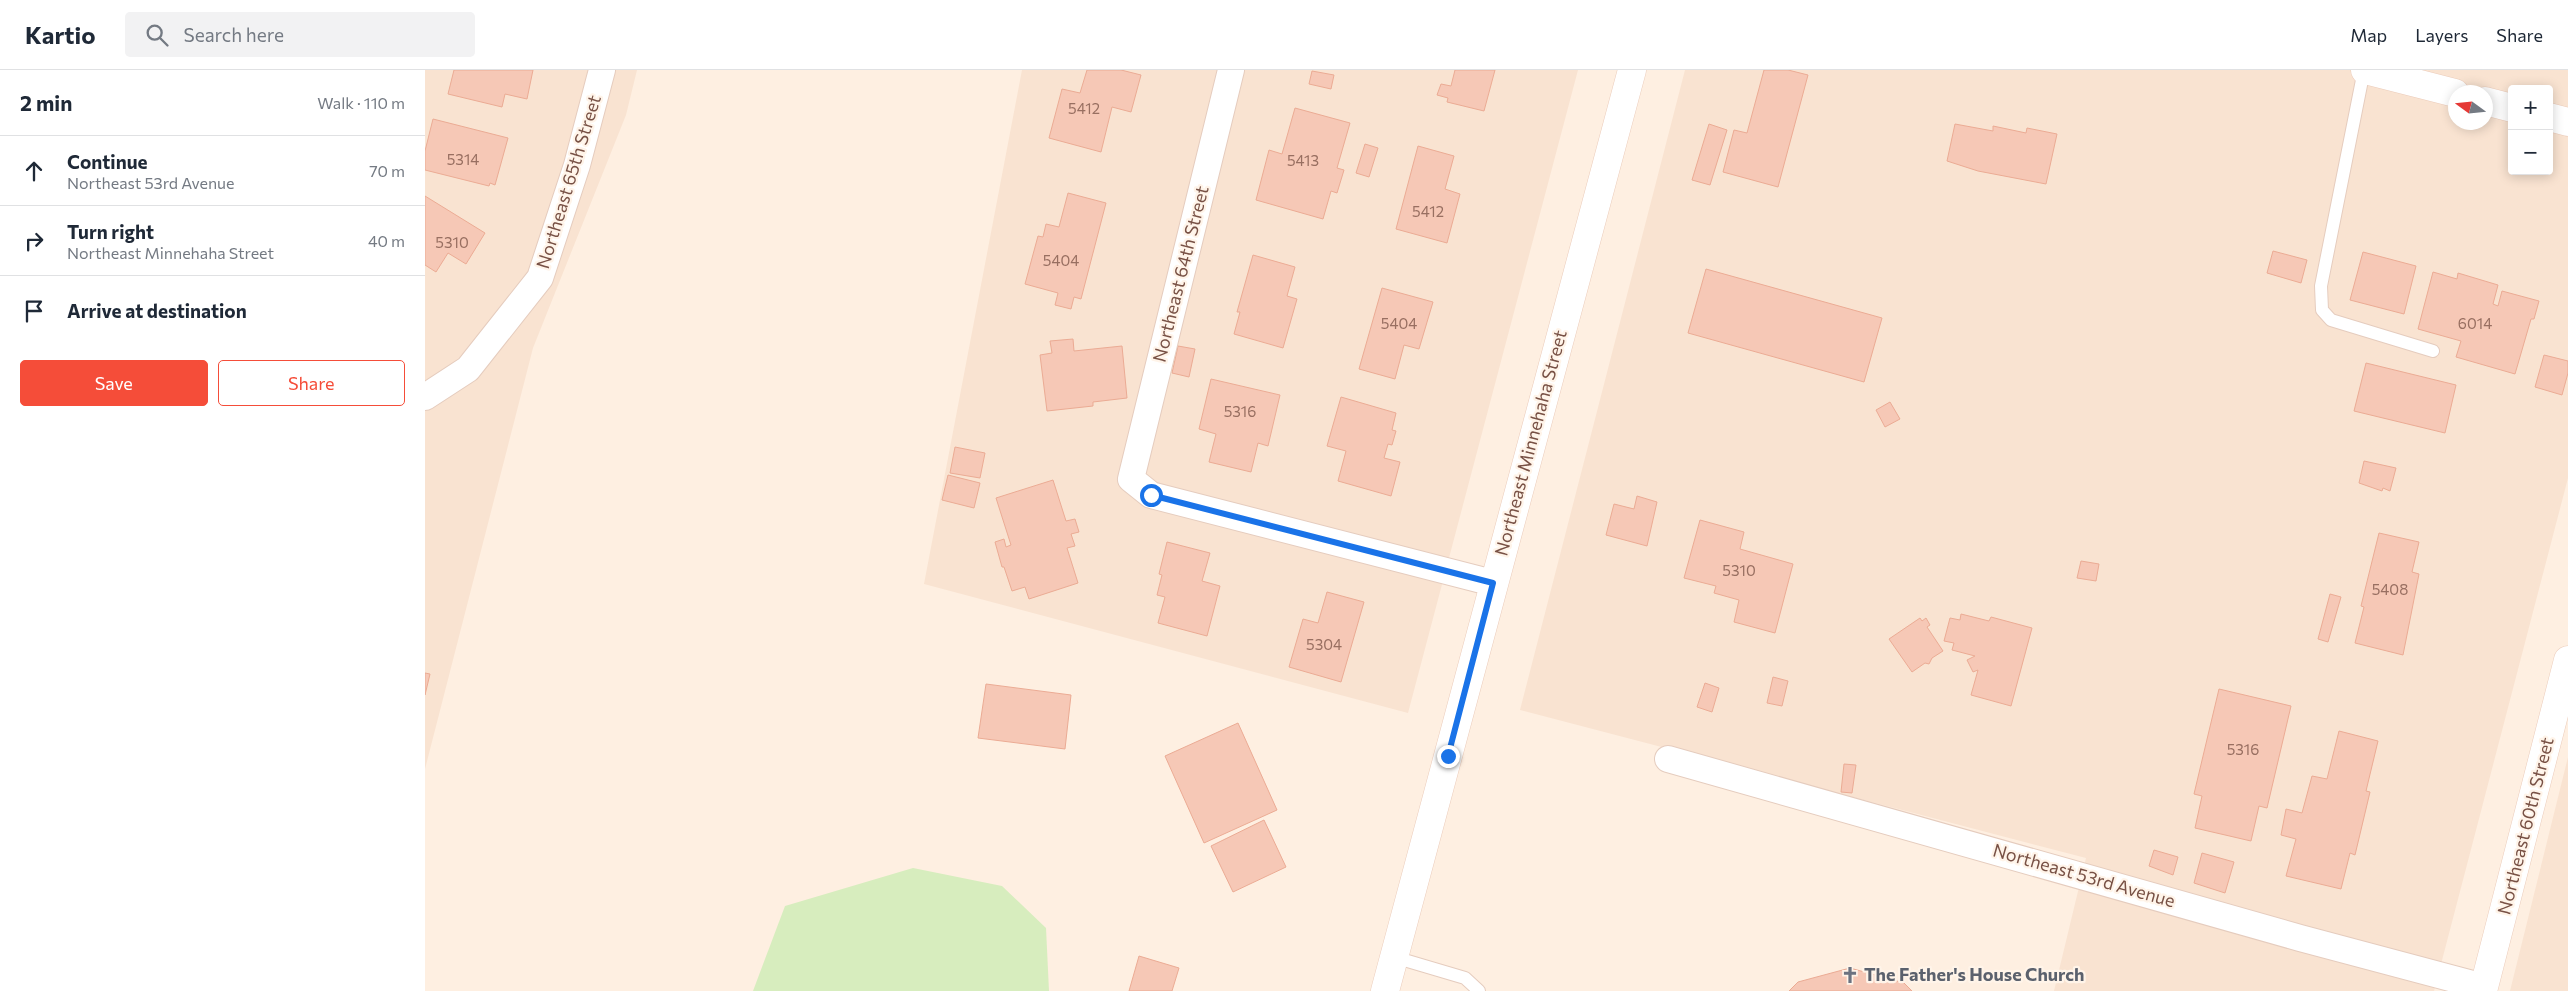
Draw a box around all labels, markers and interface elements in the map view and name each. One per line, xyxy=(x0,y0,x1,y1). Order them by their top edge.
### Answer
search box xyxy=(125,12,475,57)
text: Kartio xyxy=(25,20,95,49)
icon: search xyxy=(143,21,171,49)
text: Search here xyxy=(183,23,284,46)
text: Map xyxy=(2350,24,2387,46)
text: Layers xyxy=(2415,24,2468,46)
text: Share xyxy=(2496,24,2543,46)
north arrow xyxy=(2448,85,2493,130)
map controls xyxy=(2508,85,2553,175)
button: + xyxy=(2508,85,2553,130)
text: 2 min xyxy=(20,90,72,115)
street label: Northeast 65th Street xyxy=(531,92,605,271)
text: Walk · 110 m xyxy=(317,93,405,112)
house number: 5412 xyxy=(1068,99,1100,117)
button: − xyxy=(2508,130,2553,175)
text: Continue xyxy=(67,150,147,173)
house number: 5314 xyxy=(447,150,479,168)
house number: 5413 xyxy=(1287,151,1319,169)
icon: ahead xyxy=(20,157,48,185)
text: 70 m xyxy=(369,161,405,180)
text: Northeast 53rd Avenue xyxy=(67,173,235,192)
street label: Northeast 64th Street xyxy=(1147,183,1213,364)
house number: 5412 xyxy=(1412,202,1444,220)
text: Turn right xyxy=(67,220,154,243)
icon: right xyxy=(20,227,48,255)
text: 40 m xyxy=(368,231,405,250)
house number: 5310 xyxy=(435,233,469,251)
text: Northeast Minnehaha Street xyxy=(67,243,274,262)
house number: 5404 xyxy=(1043,251,1079,269)
icon: arrive xyxy=(20,297,48,325)
text: Arrive at destination xyxy=(67,299,247,322)
house number: 5404 xyxy=(1381,314,1417,332)
house number: 6014 xyxy=(2458,314,2492,332)
street label: Northeast Minnehaha Street xyxy=(1489,327,1571,558)
button: Save xyxy=(20,360,208,406)
button: Share xyxy=(218,360,405,406)
house number: 5316 xyxy=(1224,402,1256,420)
route start xyxy=(1140,484,1163,507)
house number: 5310 xyxy=(1722,561,1756,579)
house number: 5408 xyxy=(2372,580,2408,598)
house number: 5304 xyxy=(1306,635,1342,653)
street label: Northeast 60th Street xyxy=(2492,735,2558,917)
house number: 5316 xyxy=(2227,740,2259,758)
route end xyxy=(1437,745,1460,768)
street label: Northeast 53rd Avenue xyxy=(1991,838,2178,912)
place label: The Father's House Church xyxy=(1864,963,2084,985)
church icon: The Father's House Church xyxy=(1840,965,1860,985)

